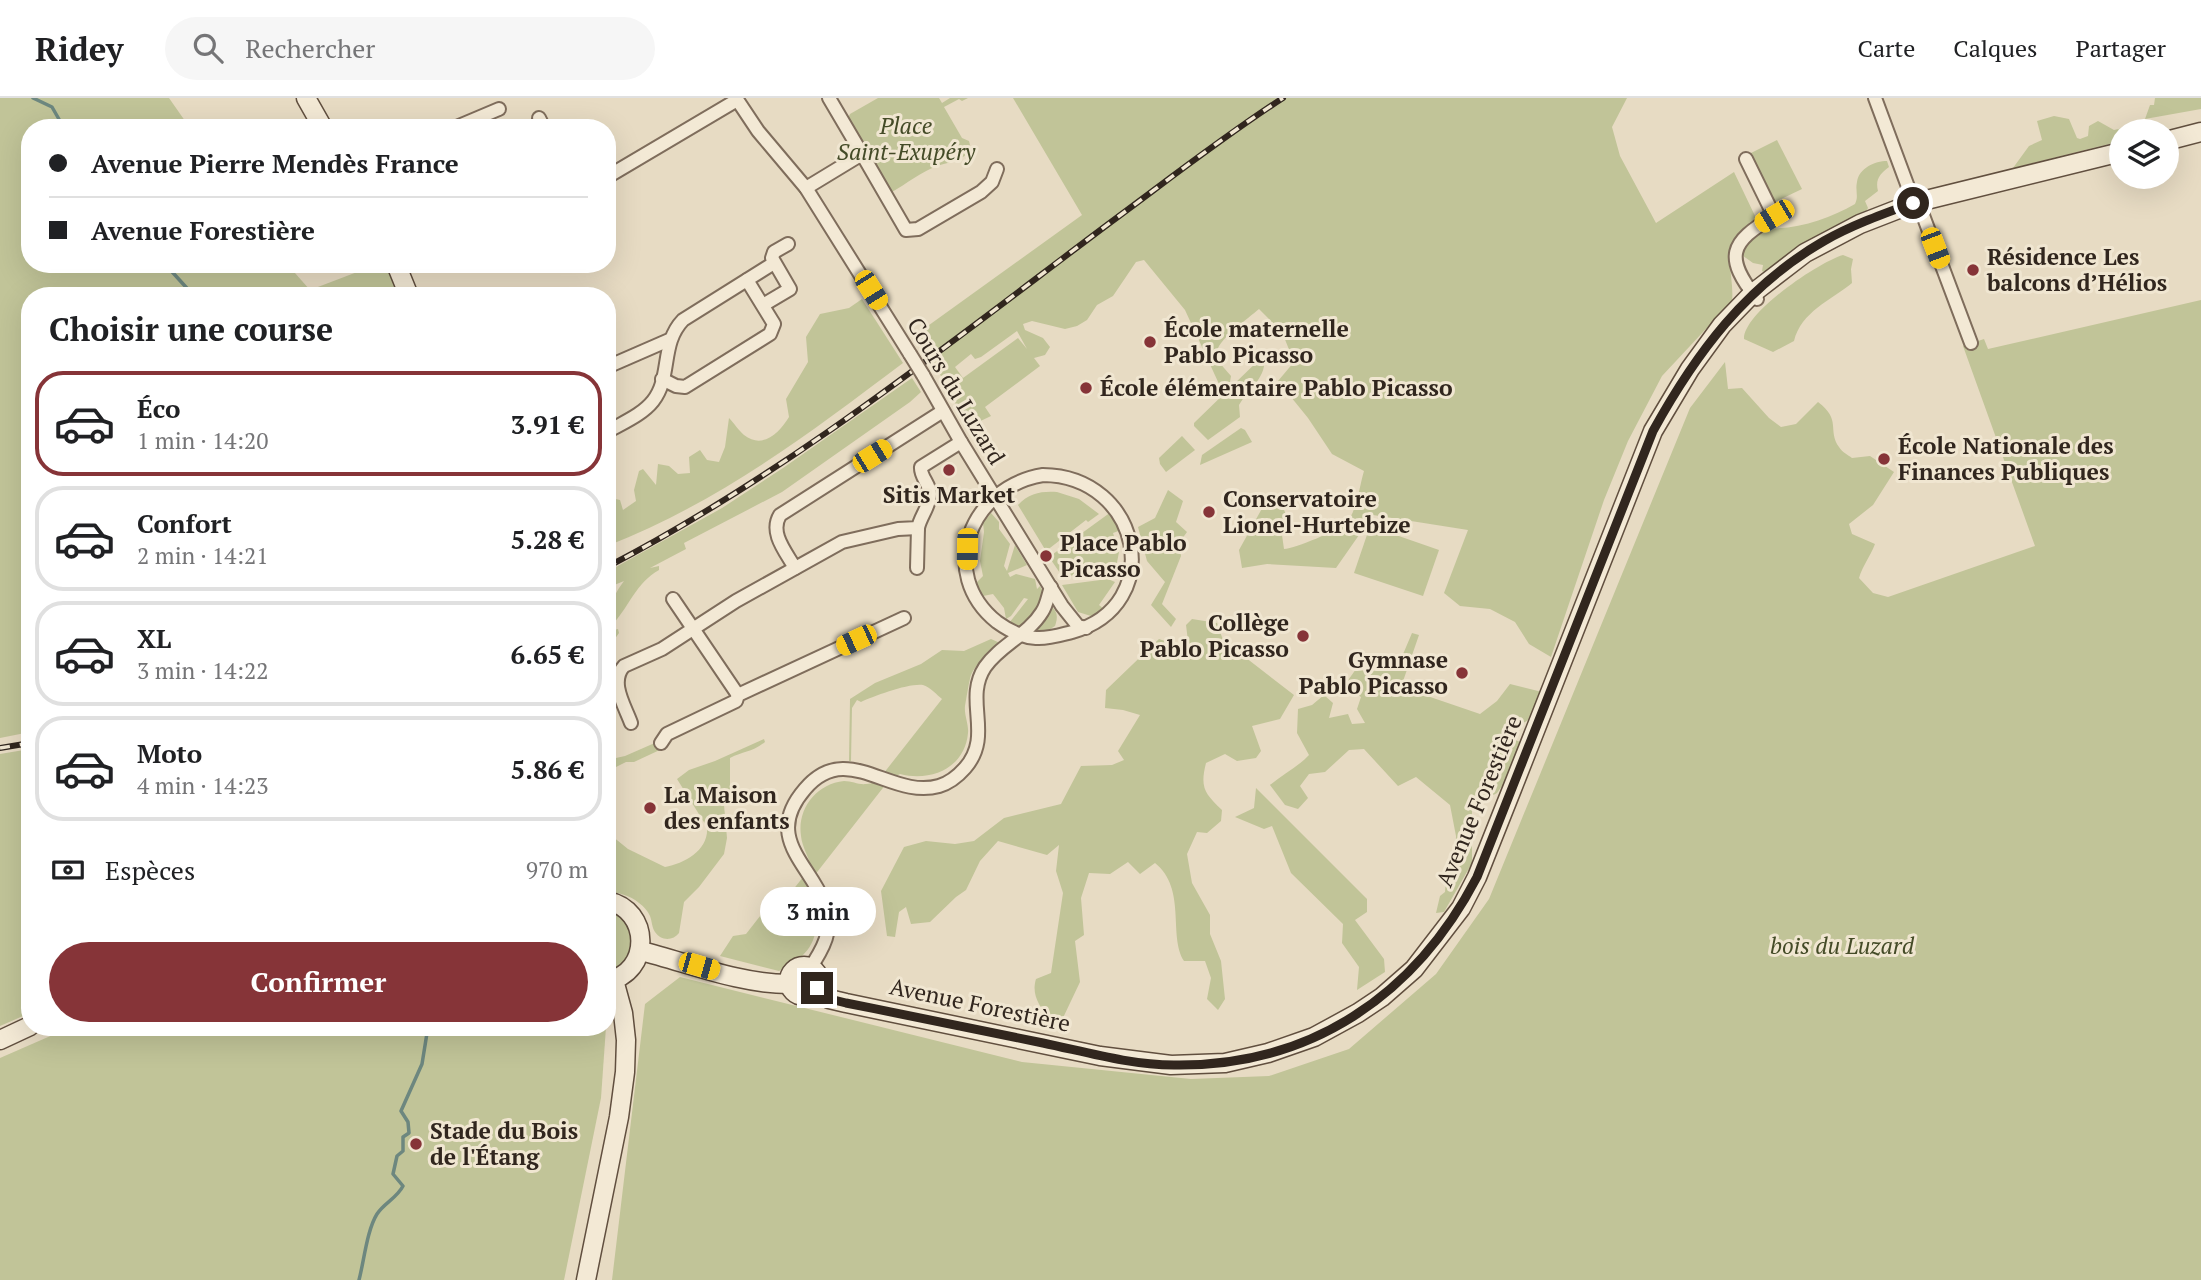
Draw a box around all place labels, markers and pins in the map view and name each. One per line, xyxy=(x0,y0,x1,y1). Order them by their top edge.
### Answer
place label: Résidence Les balcons d’Hélios xyxy=(1986,241,2167,298)
marker: Résidence Les balcons d’Hélios xyxy=(1965,262,1981,278)
place label: École maternelle Pablo Picasso xyxy=(1164,313,1349,370)
marker: École maternelle Pablo Picasso xyxy=(1142,334,1158,350)
place label: École élémentaire Pablo Picasso xyxy=(1100,372,1453,403)
marker: École élémentaire Pablo Picasso xyxy=(1078,380,1094,396)
place label: École Nationale des Finances Publiques xyxy=(1898,430,2114,487)
marker: École Nationale des Finances Publiques xyxy=(1876,451,1892,467)
marker: Sitis Market xyxy=(941,462,957,478)
place label: Sitis Market xyxy=(883,479,1015,510)
place label: Conservatoire Lionel-Hurtebize xyxy=(1223,483,1411,540)
marker: Conservatoire Lionel-Hurtebize xyxy=(1201,504,1217,520)
place label: Place Pablo Picasso xyxy=(1060,527,1187,584)
marker: Place Pablo Picasso xyxy=(1038,548,1054,564)
place label: Collège Pablo Picasso xyxy=(1140,607,1289,664)
marker: Collège Pablo Picasso xyxy=(1295,628,1311,644)
place label: Gymnase Pablo Picasso xyxy=(1299,644,1448,701)
marker: Gymnase Pablo Picasso xyxy=(1454,665,1470,681)
place label: La Maison des enfants xyxy=(664,779,790,836)
marker: La Maison des enfants xyxy=(642,800,658,816)
place label: Stade du Bois de l'Étang xyxy=(430,1115,578,1172)
marker: Stade du Bois de l'Étang xyxy=(408,1136,424,1152)

